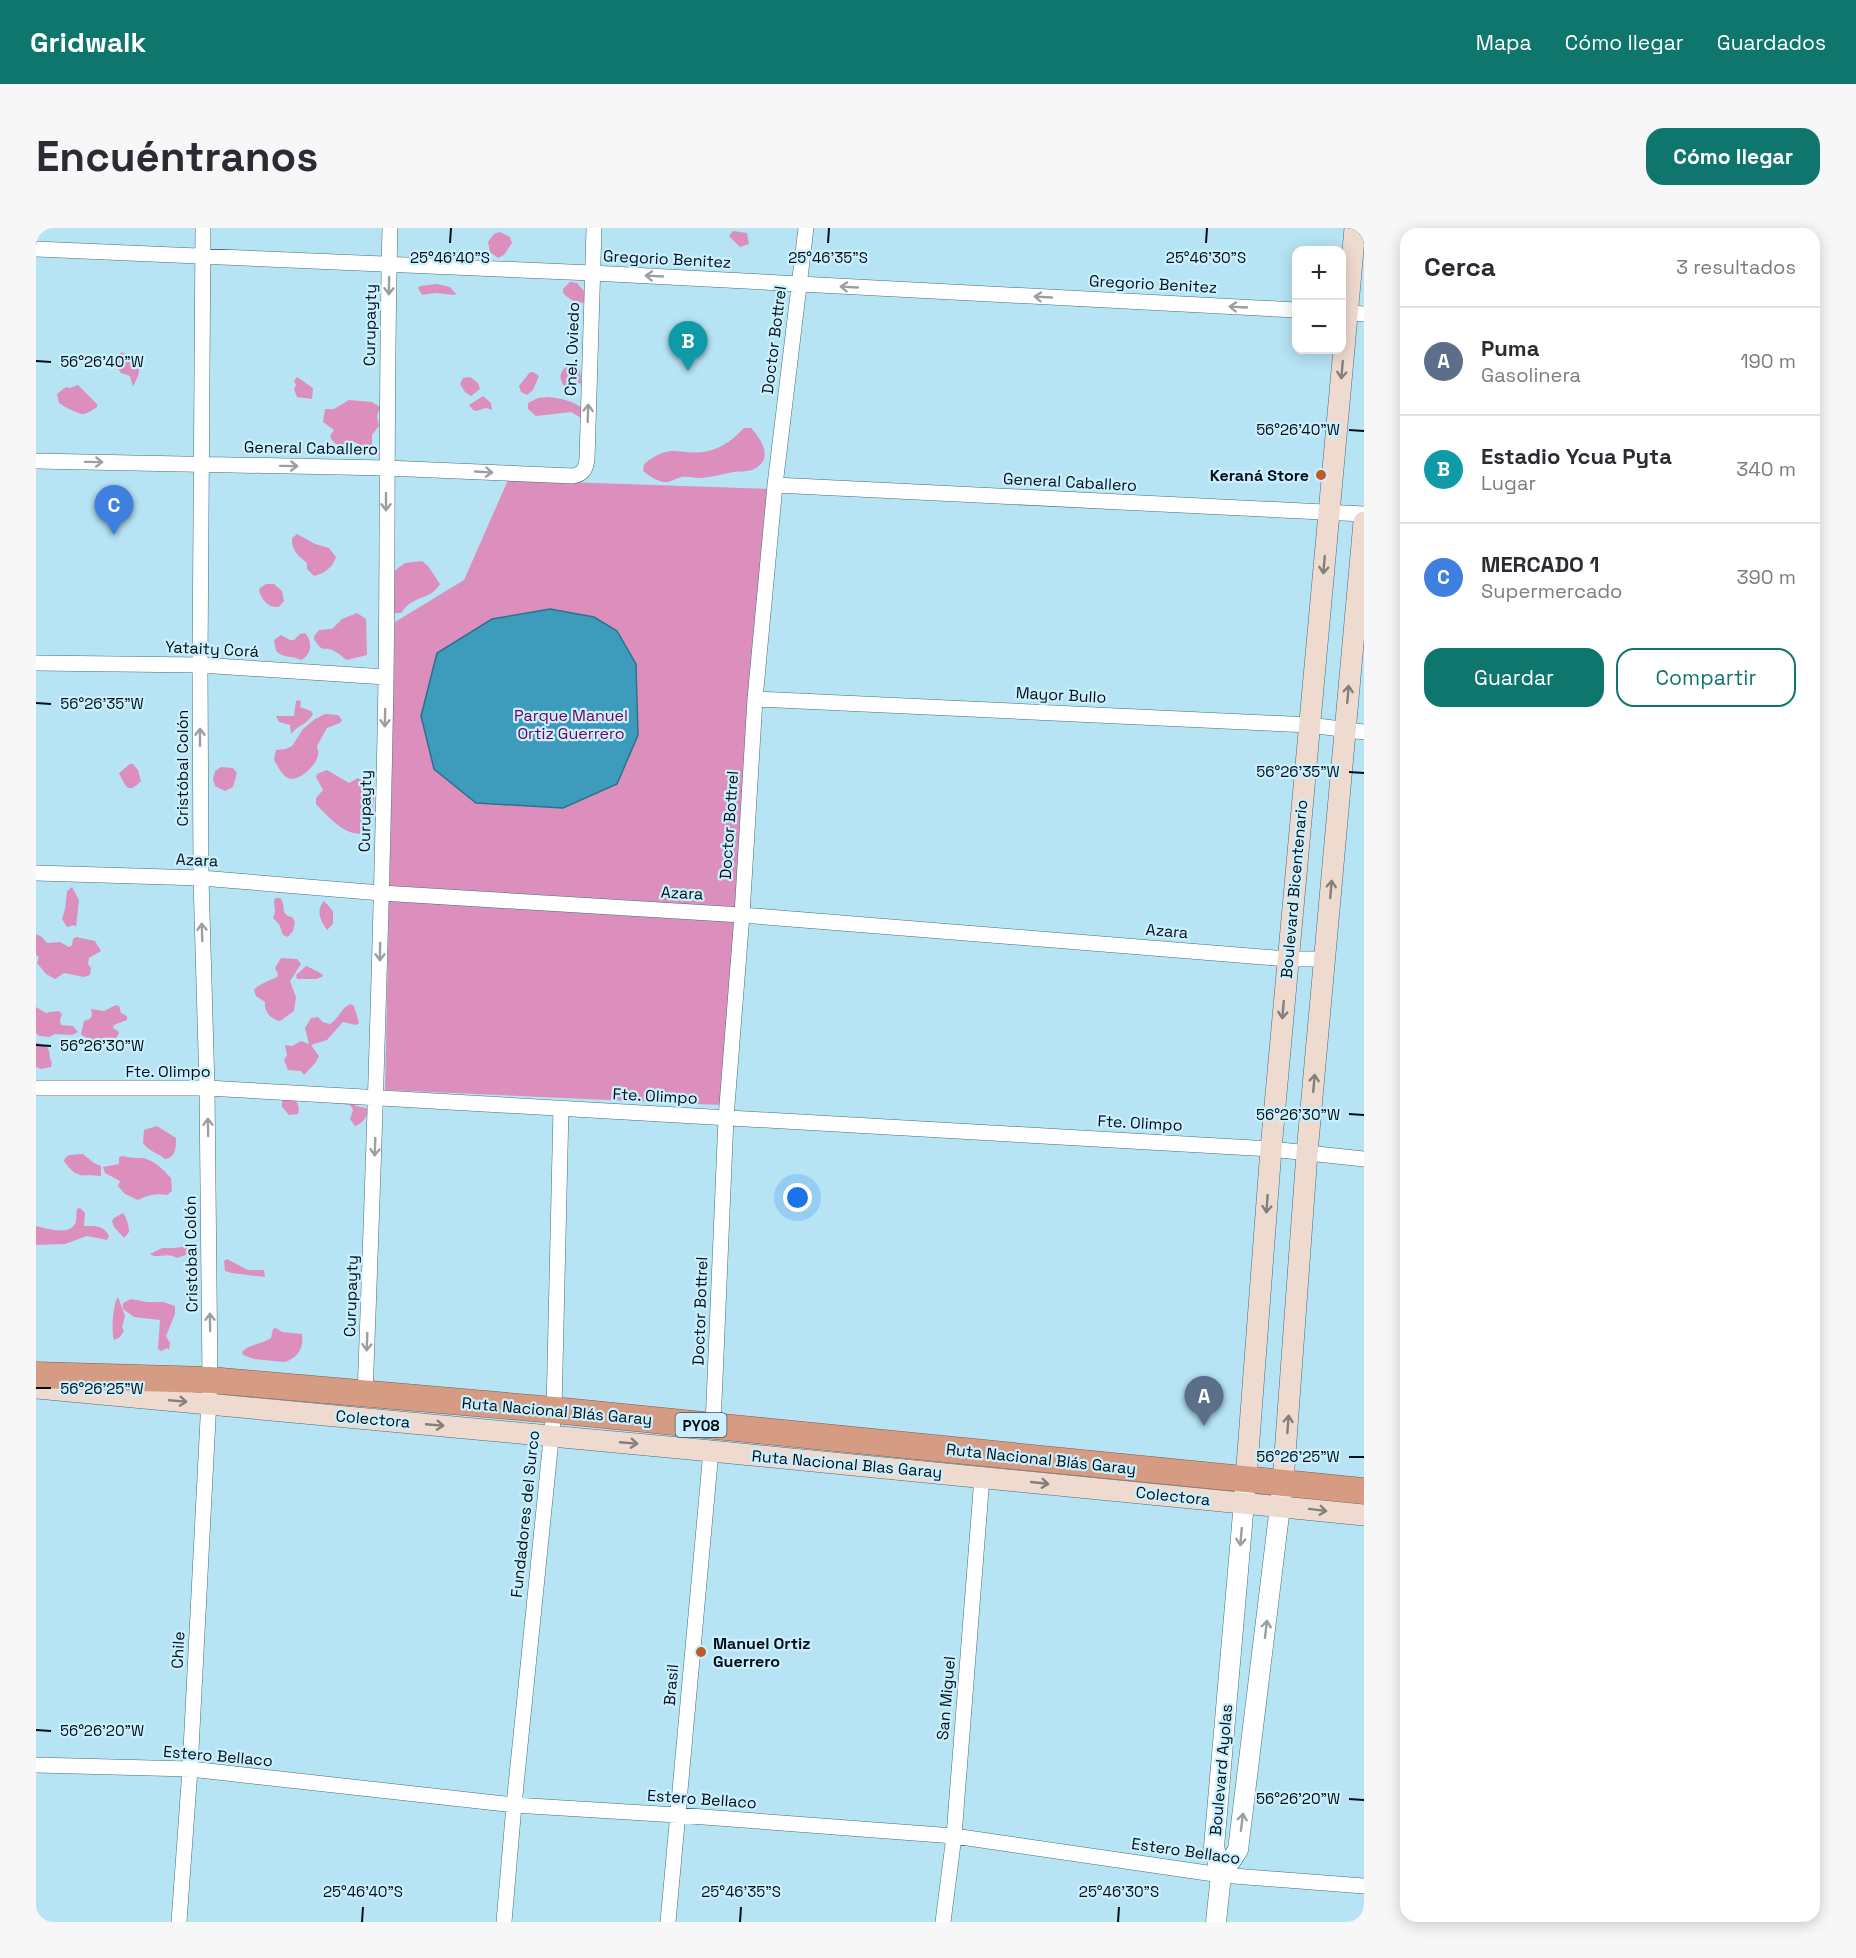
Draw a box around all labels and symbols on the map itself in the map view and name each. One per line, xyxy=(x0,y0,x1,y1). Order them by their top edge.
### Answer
street label: Gregorio Benitez xyxy=(602,245,732,273)
text: 25°46'40"S xyxy=(410,248,490,267)
text: 25°46'35"S xyxy=(788,248,868,267)
text: 25°46'30"S xyxy=(1166,248,1246,267)
one-way arrow xyxy=(644,270,664,281)
street label: Gregorio Benitez xyxy=(1088,270,1218,298)
one-way arrow xyxy=(383,276,395,296)
one-way arrow xyxy=(839,281,859,292)
street label: Curupayty xyxy=(359,284,381,366)
street label: Doctor Bottrel xyxy=(757,285,791,395)
one-way arrow xyxy=(1034,291,1054,302)
one-way arrow xyxy=(1229,301,1249,312)
street label: Cnel. Oviedo xyxy=(560,302,584,396)
pin: B xyxy=(668,322,708,371)
text: 56°26'40"W xyxy=(60,352,144,371)
one-way arrow xyxy=(1336,360,1347,380)
one-way arrow xyxy=(583,404,594,424)
text: 56°26'40"W xyxy=(1256,420,1340,439)
street label: General Caballero xyxy=(244,436,378,460)
one-way arrow xyxy=(84,456,104,468)
one-way arrow xyxy=(279,460,299,471)
place label: Keraná Store xyxy=(1210,465,1309,486)
one-way arrow xyxy=(474,467,494,478)
street label: General Caballero xyxy=(1002,468,1138,496)
marker: Keraná Store xyxy=(1314,468,1328,482)
pin: C xyxy=(94,486,134,535)
one-way arrow xyxy=(380,492,392,512)
one-way arrow xyxy=(1318,554,1329,574)
street label: Yataity Corá xyxy=(165,636,259,662)
street label: Mayor Bullo xyxy=(1015,682,1107,708)
one-way arrow xyxy=(1343,685,1354,705)
text: 56°26'35"W xyxy=(60,694,144,713)
park label: Parque Manuel Ortiz Guerrero xyxy=(514,705,628,744)
one-way arrow xyxy=(379,708,391,728)
street label: Cristóbal Colón xyxy=(172,710,193,826)
one-way arrow xyxy=(194,727,206,747)
text: 56°26'35"W xyxy=(1256,762,1340,781)
street label: Curupayty xyxy=(354,770,376,852)
street label: Doctor Bottrel xyxy=(715,770,743,880)
street label: Boulevard Bicentenario xyxy=(1276,799,1312,979)
street label: Azara xyxy=(175,848,219,872)
one-way arrow xyxy=(1326,879,1337,899)
street label: Azara xyxy=(660,881,704,905)
street label: Azara xyxy=(1145,919,1189,943)
one-way arrow xyxy=(197,922,208,942)
one-way arrow xyxy=(374,941,386,961)
one-way arrow xyxy=(1277,999,1288,1019)
text: 56°26'30"W xyxy=(60,1036,144,1055)
street label: Fte. Olimpo xyxy=(125,1061,211,1082)
one-way arrow xyxy=(1308,1073,1319,1093)
street label: Fte. Olimpo xyxy=(612,1083,698,1109)
text: 56°26'30"W xyxy=(1256,1105,1340,1124)
street label: Fte. Olimpo xyxy=(1097,1110,1183,1136)
one-way arrow xyxy=(202,1117,214,1137)
one-way arrow xyxy=(369,1136,380,1156)
your location xyxy=(783,1183,812,1212)
one-way arrow xyxy=(1261,1194,1272,1214)
street label: Cristóbal Colón xyxy=(179,1195,203,1313)
street label: Curupayty xyxy=(339,1255,363,1337)
street label: Doctor Bottrel xyxy=(688,1256,712,1366)
one-way arrow xyxy=(204,1312,216,1332)
one-way arrow xyxy=(361,1331,372,1351)
pin: A xyxy=(1184,1376,1224,1426)
text: 56°26'25"W xyxy=(60,1379,144,1398)
street label: Ruta Nacional Blás Garay xyxy=(461,1392,653,1430)
one-way arrow xyxy=(168,1396,187,1407)
street label: Colectora xyxy=(335,1405,411,1433)
road number: PY08 xyxy=(676,1413,726,1437)
one-way arrow xyxy=(1282,1414,1293,1434)
one-way arrow xyxy=(424,1420,444,1431)
street label: Fundadores del Surco xyxy=(506,1429,544,1599)
one-way arrow xyxy=(619,1438,638,1449)
street label: Ruta Nacional Blás Garay xyxy=(945,1439,1137,1479)
street label: Ruta Nacional Blas Garay xyxy=(751,1445,943,1483)
text: 56°26'25"W xyxy=(1256,1447,1340,1466)
one-way arrow xyxy=(1030,1477,1050,1488)
street label: Colectora xyxy=(1135,1482,1211,1510)
one-way arrow xyxy=(1308,1505,1327,1516)
one-way arrow xyxy=(1235,1527,1246,1547)
one-way arrow xyxy=(1261,1619,1272,1639)
street label: Chile xyxy=(167,1631,189,1669)
place label: Manuel Ortiz Guerrero xyxy=(713,1633,811,1672)
marker: Manuel Ortiz Guerrero xyxy=(694,1645,708,1659)
street label: San Miguel xyxy=(932,1655,960,1741)
street label: Brasil xyxy=(659,1663,683,1707)
street label: Boulevard Ayolas xyxy=(1205,1703,1237,1837)
text: 56°26'20"W xyxy=(60,1721,144,1740)
street label: Estero Bellaco xyxy=(162,1741,274,1771)
street label: Estero Bellaco xyxy=(646,1785,758,1813)
text: 56°26'20"W xyxy=(1256,1789,1340,1808)
one-way arrow xyxy=(1236,1813,1247,1833)
street label: Estero Bellaco xyxy=(1130,1833,1242,1869)
text: 25°46'40"S xyxy=(323,1882,403,1901)
text: 25°46'35"S xyxy=(701,1882,781,1901)
text: 25°46'30"S xyxy=(1079,1882,1159,1901)

